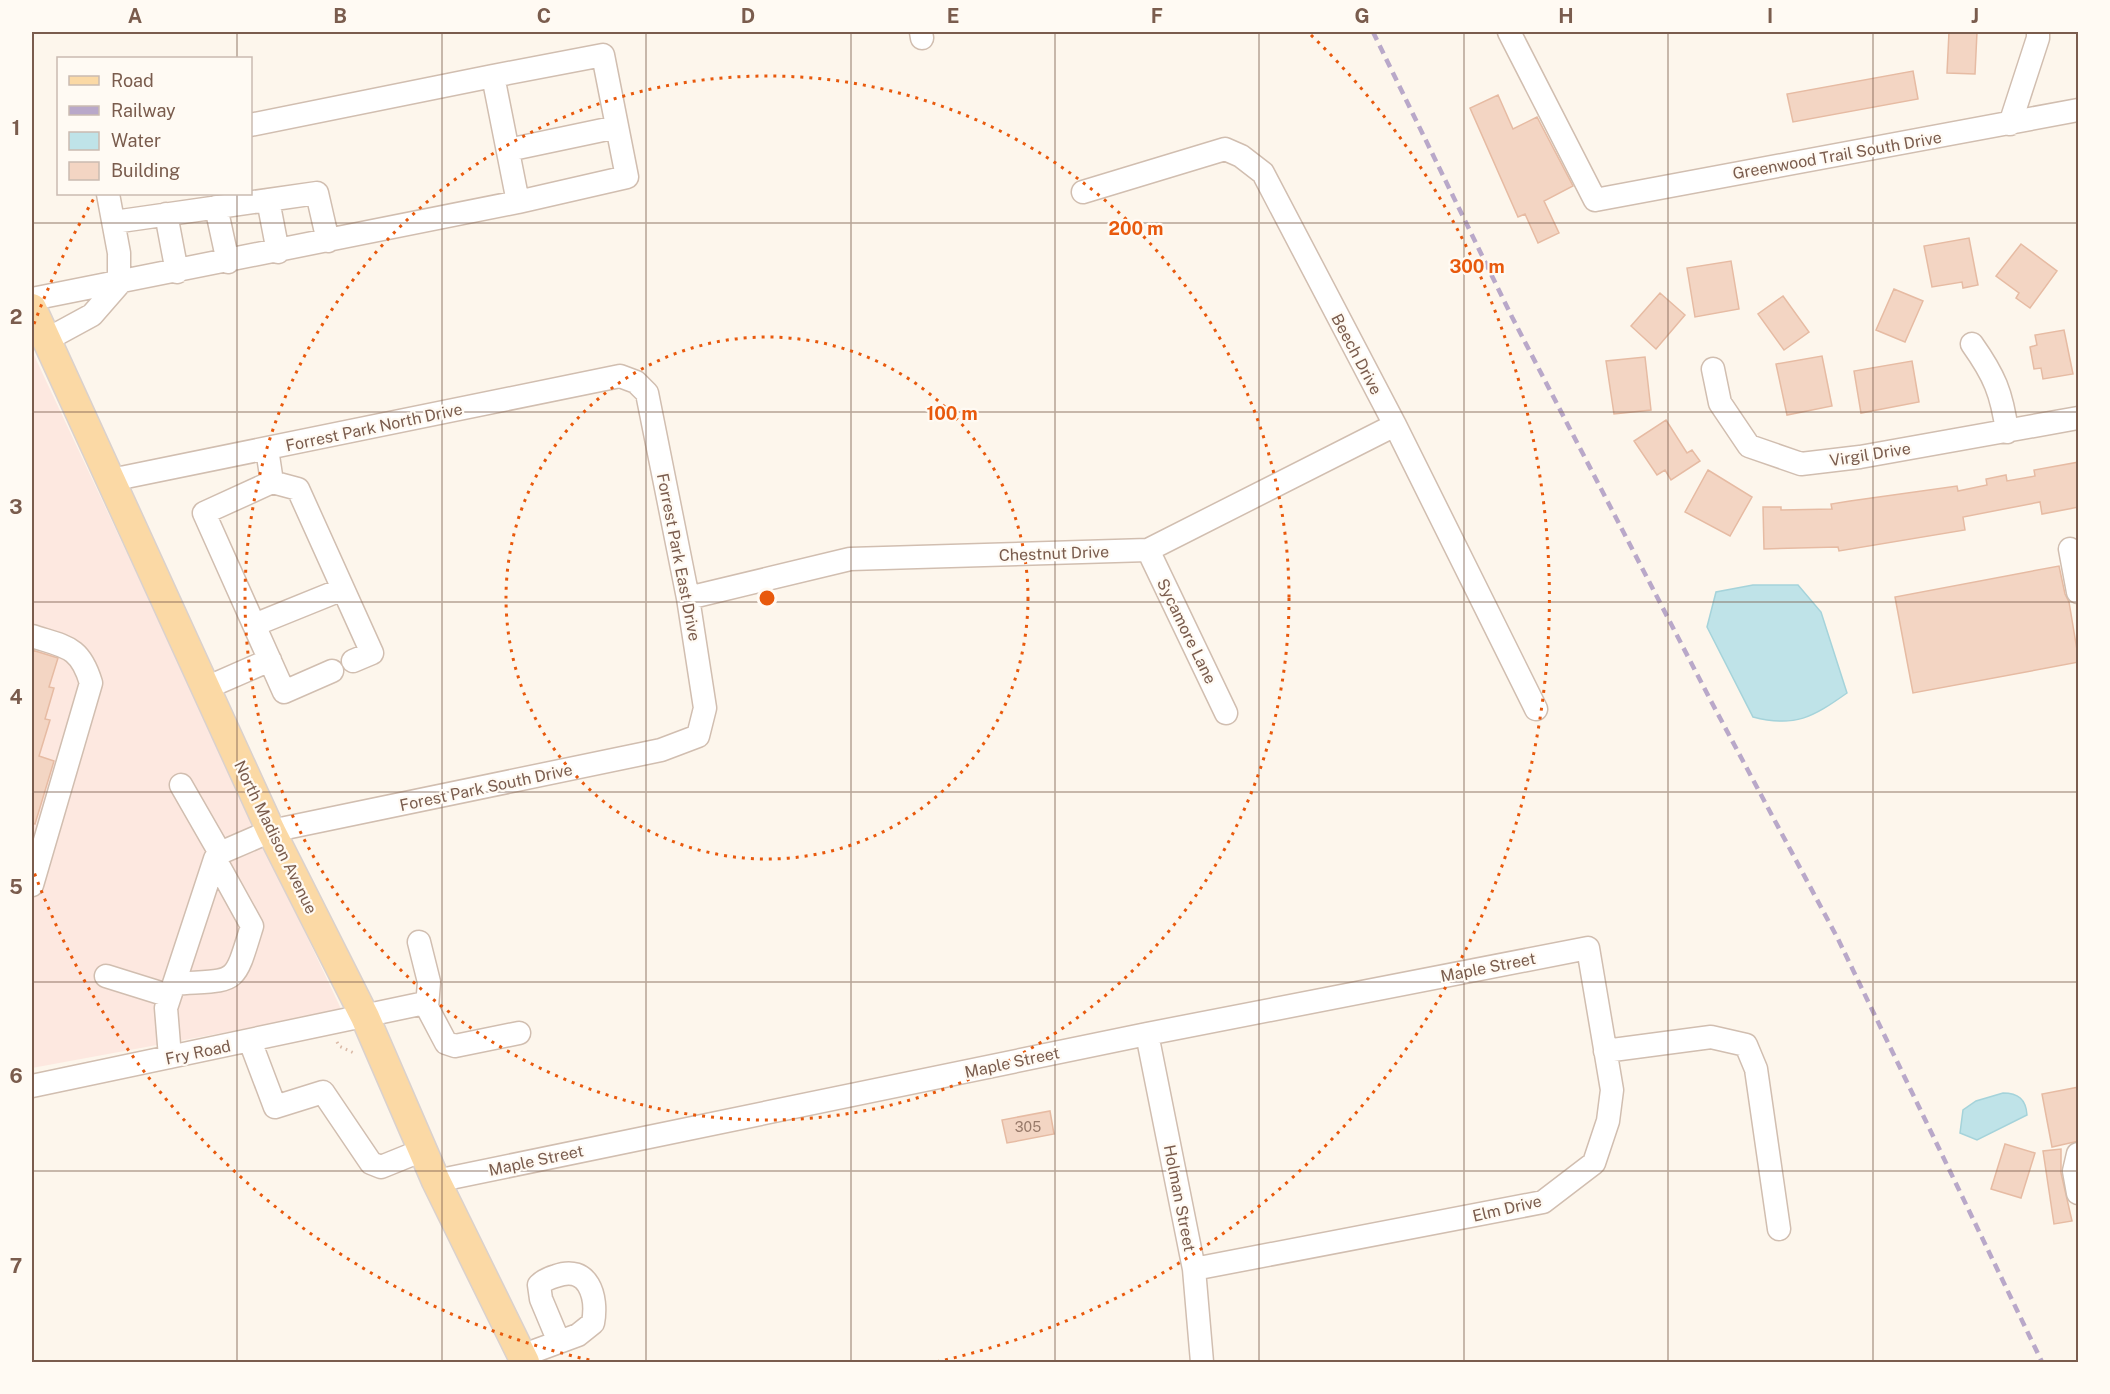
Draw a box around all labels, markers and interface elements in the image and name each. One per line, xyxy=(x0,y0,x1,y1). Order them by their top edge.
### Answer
text: A xyxy=(128,4,142,28)
text: B xyxy=(333,4,347,28)
text: C xyxy=(537,4,551,28)
text: D xyxy=(741,4,755,28)
text: E xyxy=(947,4,959,28)
text: F xyxy=(1151,4,1163,28)
text: G xyxy=(1354,4,1370,28)
text: H xyxy=(1558,4,1574,28)
text: I xyxy=(1767,4,1773,28)
text: J xyxy=(1971,4,1979,28)
legend xyxy=(57,57,252,195)
text: Road xyxy=(111,70,154,91)
text: Railway xyxy=(111,100,176,121)
text: 1 xyxy=(12,116,20,140)
street label: Greenwood Trail South Drive xyxy=(1731,128,1943,183)
text: Water xyxy=(111,130,161,151)
text: Building xyxy=(111,160,180,181)
text: 200 m xyxy=(1109,218,1163,239)
text: 300 m xyxy=(1449,256,1505,277)
text: 2 xyxy=(10,305,22,329)
street label: Beech Drive xyxy=(1327,311,1386,398)
street label: Forrest Park North Drive xyxy=(284,399,464,456)
text: 100 m xyxy=(926,403,978,424)
street label: Virgil Drive xyxy=(1828,439,1912,470)
street label: Forrest Park East Drive xyxy=(653,472,704,643)
text: 3 xyxy=(9,495,23,519)
street label: Chestnut Drive xyxy=(999,542,1109,565)
street label: Sycamore Lane xyxy=(1153,576,1220,687)
centre of rings xyxy=(757,588,777,608)
text: 4 xyxy=(9,685,23,709)
street label: North Madison Avenue xyxy=(230,757,321,917)
street label: Forest Park South Drive xyxy=(398,760,574,815)
text: 5 xyxy=(9,875,23,899)
street label: Maple Street xyxy=(1439,949,1537,986)
street label: Fry Road xyxy=(164,1036,232,1069)
street label: Maple Street xyxy=(963,1043,1061,1082)
text: 6 xyxy=(9,1064,23,1088)
house number: 305 xyxy=(1015,1119,1041,1135)
street label: Maple Street xyxy=(487,1141,585,1180)
street label: Holman Street xyxy=(1160,1143,1199,1253)
street label: Elm Drive xyxy=(1471,1191,1544,1226)
text: 7 xyxy=(10,1254,22,1278)

